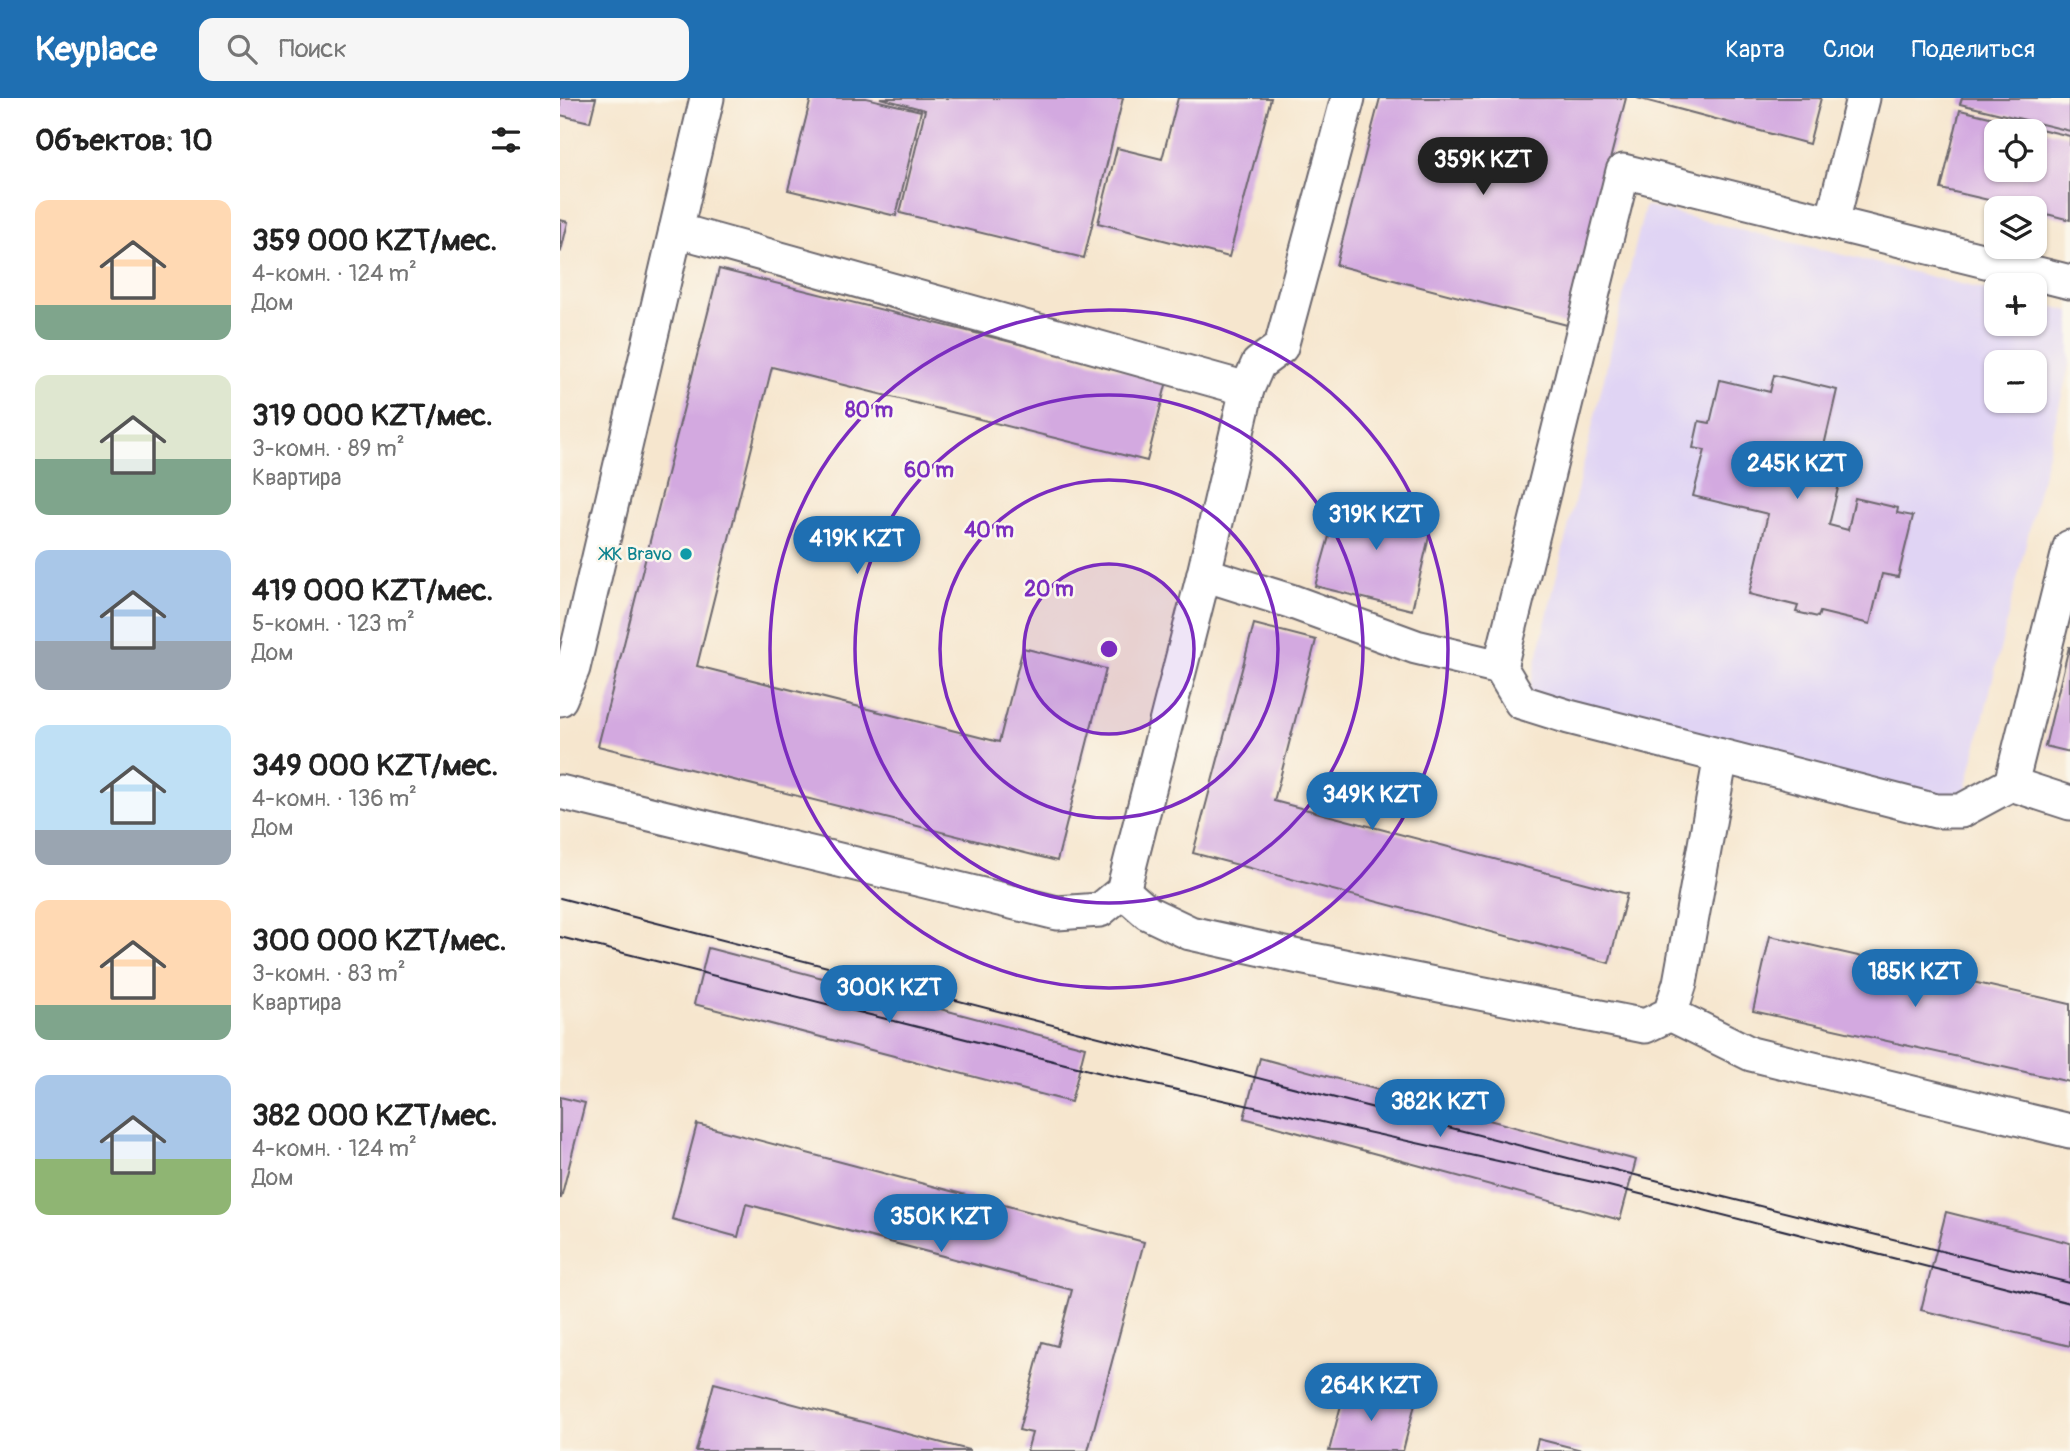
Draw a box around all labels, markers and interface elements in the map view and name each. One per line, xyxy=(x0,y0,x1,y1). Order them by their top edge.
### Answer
search box xyxy=(199,18,689,81)
text: Keyplace xyxy=(35,29,157,70)
icon: search xyxy=(223,30,261,68)
text: Поиск xyxy=(279,33,347,65)
text: Карта xyxy=(1725,35,1785,64)
text: Слои xyxy=(1823,35,1874,64)
text: Поделиться xyxy=(1912,35,2035,64)
map controls xyxy=(1984,119,2047,413)
button: locate xyxy=(1984,119,2047,182)
icon: filters xyxy=(487,121,525,159)
text: Объектов: 10 xyxy=(35,122,213,159)
pin: 359K KZT xyxy=(1411,138,1555,197)
text: 359K KZT xyxy=(1434,145,1532,174)
button: layers xyxy=(1984,196,2047,259)
text: 359 000 KZT/мес. xyxy=(252,222,497,259)
icon: home xyxy=(91,228,175,312)
text: 4-комн. · 124 m² xyxy=(252,259,417,288)
button: + xyxy=(1984,273,2047,336)
text: Дом xyxy=(252,288,293,317)
button: − xyxy=(1984,350,2047,413)
text: 319 000 KZT/мес. xyxy=(252,397,493,434)
text: 80 m xyxy=(845,397,893,424)
icon: home xyxy=(91,403,175,487)
text: 3-комн. · 89 m² xyxy=(252,434,405,463)
pin: 245K KZT xyxy=(1725,442,1869,501)
text: 245K KZT xyxy=(1747,449,1847,478)
text: 60 m xyxy=(904,457,954,484)
text: Квартира xyxy=(252,463,341,492)
pin: 319K KZT xyxy=(1304,492,1448,552)
text: 319K KZT xyxy=(1329,500,1423,529)
pin: 419K KZT xyxy=(785,517,929,576)
text: 40 m xyxy=(964,517,1014,544)
text: 419K KZT xyxy=(809,524,905,553)
place label: ЖК Bravo xyxy=(597,542,672,566)
marker: ЖК Bravo xyxy=(678,546,694,562)
text: 419 000 KZT/мес. xyxy=(252,572,493,609)
text: 20 m xyxy=(1024,576,1074,603)
icon: home xyxy=(91,578,175,662)
text: 5-комн. · 123 m² xyxy=(252,609,415,638)
centre of rings xyxy=(1097,637,1121,661)
text: Дом xyxy=(252,638,293,667)
text: 349 000 KZT/мес. xyxy=(252,747,498,784)
icon: home xyxy=(91,753,175,837)
pin: 349K KZT xyxy=(1300,772,1444,832)
text: 349K KZT xyxy=(1322,780,1422,809)
text: 4-комн. · 136 m² xyxy=(252,784,417,813)
text: Дом xyxy=(252,813,293,842)
text: 300 000 KZT/мес. xyxy=(252,922,507,959)
icon: home xyxy=(91,928,175,1012)
pin: 185K KZT xyxy=(1843,950,1987,1009)
text: 185K KZT xyxy=(1868,957,1962,986)
text: 3-комн. · 83 m² xyxy=(252,959,406,988)
pin: 300K KZT xyxy=(817,965,961,1025)
text: 300K KZT xyxy=(836,973,942,1002)
text: Квартира xyxy=(252,988,341,1017)
pin: 382K KZT xyxy=(1368,1080,1512,1139)
text: 382K KZT xyxy=(1391,1087,1489,1116)
text: 382 000 KZT/мес. xyxy=(252,1097,497,1134)
icon: home xyxy=(91,1103,175,1187)
text: 4-комн. · 124 m² xyxy=(252,1134,417,1163)
text: Дом xyxy=(252,1163,293,1192)
pin: 350K KZT xyxy=(869,1194,1013,1254)
text: 350K KZT xyxy=(890,1202,992,1231)
pin: 264K KZT xyxy=(1299,1364,1443,1423)
text: 264K KZT xyxy=(1321,1371,1421,1400)

